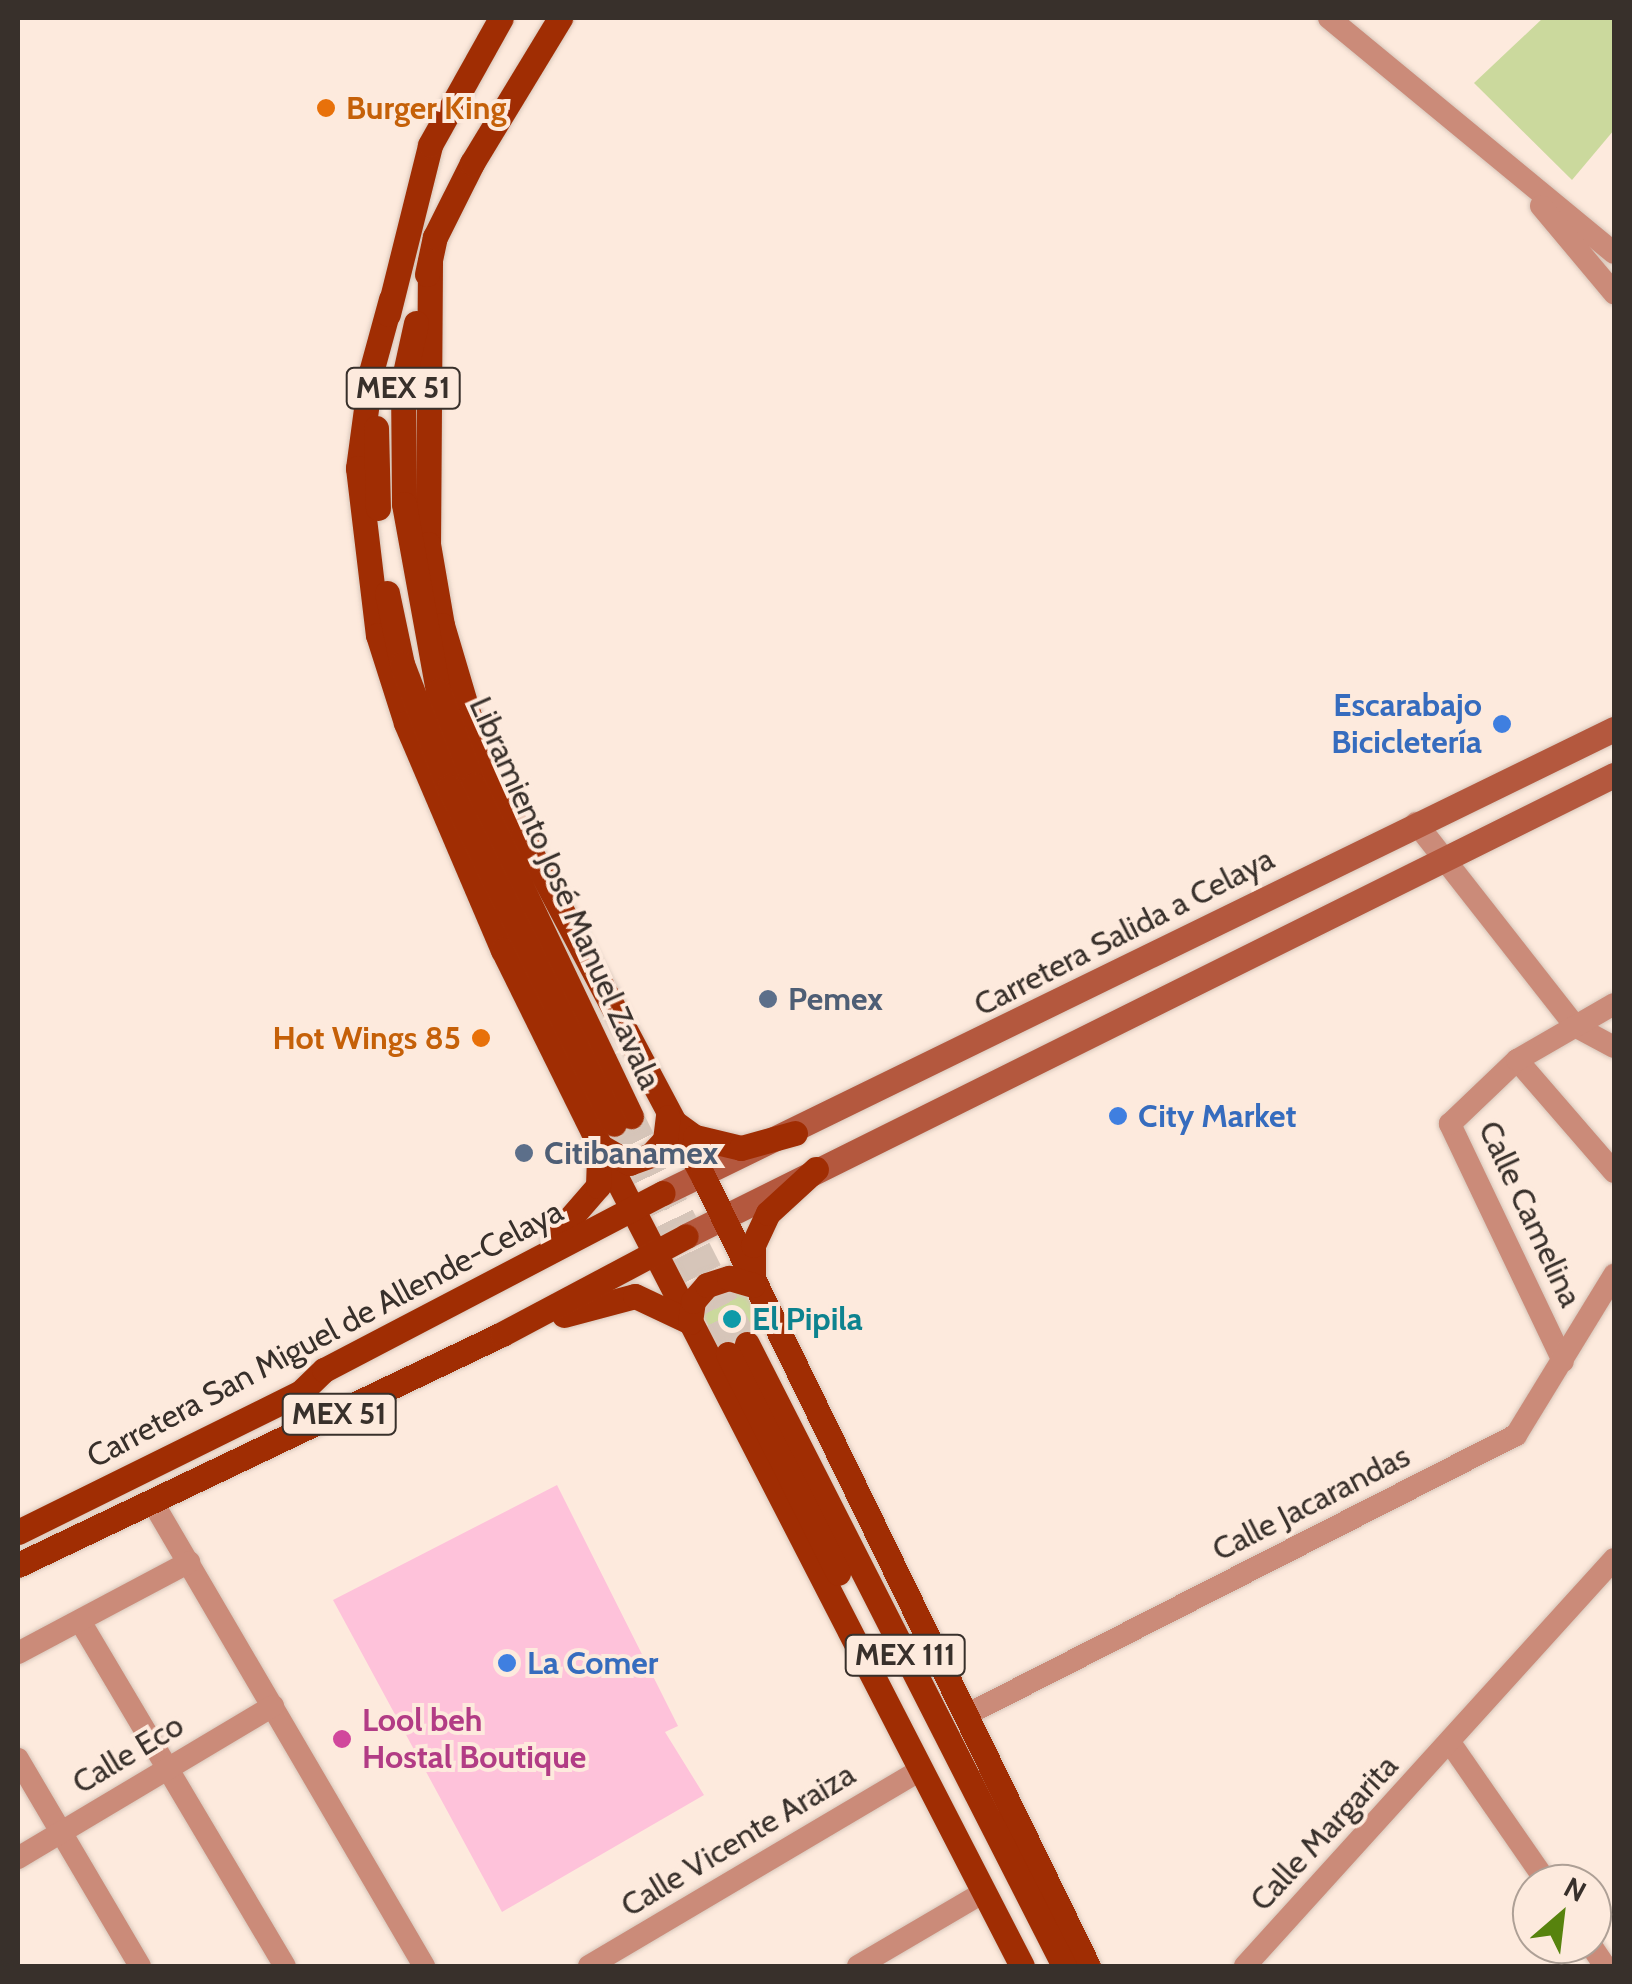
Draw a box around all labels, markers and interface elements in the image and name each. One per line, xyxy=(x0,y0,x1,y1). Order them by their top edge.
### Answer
place label: Burger King xyxy=(346,89,506,127)
marker: Burger King xyxy=(315,97,337,119)
road number: MEX 51 xyxy=(346,363,460,413)
place label: Escarabajo Bicicletería xyxy=(1331,687,1482,762)
street label: Libramiento José Manuel Zavala xyxy=(461,691,669,1095)
marker: Escarabajo Bicicletería xyxy=(1491,713,1513,735)
street label: Carretera Salida a Celaya xyxy=(968,840,1280,1024)
place label: Pemex xyxy=(788,980,883,1018)
marker: Pemex xyxy=(757,988,779,1010)
place label: Hot Wings 85 xyxy=(273,1019,461,1057)
marker: Hot Wings 85 xyxy=(470,1027,492,1049)
place label: City Market xyxy=(1138,1097,1297,1135)
marker: City Market xyxy=(1107,1105,1129,1127)
street label: Calle Camelina xyxy=(1470,1115,1590,1313)
place label: Citibanamex xyxy=(544,1134,718,1172)
marker: Citibanamex xyxy=(513,1142,535,1164)
street label: Carretera San Miguel de Allende-Celaya xyxy=(81,1192,569,1476)
place label: El Pipila xyxy=(752,1300,863,1338)
marker: El Pipila xyxy=(721,1308,743,1330)
road number: MEX 51 xyxy=(282,1389,396,1439)
street label: Calle Jacarandas xyxy=(1206,1437,1416,1569)
road number: MEX 111 xyxy=(842,1630,968,1680)
place label: La Comer xyxy=(527,1644,658,1682)
marker: La Comer xyxy=(496,1652,518,1674)
place label: Lool beh Hostal Boutique xyxy=(362,1702,586,1777)
street label: Calle Eco xyxy=(66,1706,190,1802)
marker: Lool beh Hostal Boutique xyxy=(331,1728,353,1750)
street label: Calle Margarita xyxy=(1242,1747,1406,1919)
street label: Calle Vicente Araiza xyxy=(614,1755,862,1925)
north arrow xyxy=(1512,1864,1612,1964)
text: N xyxy=(1558,1870,1592,1909)

